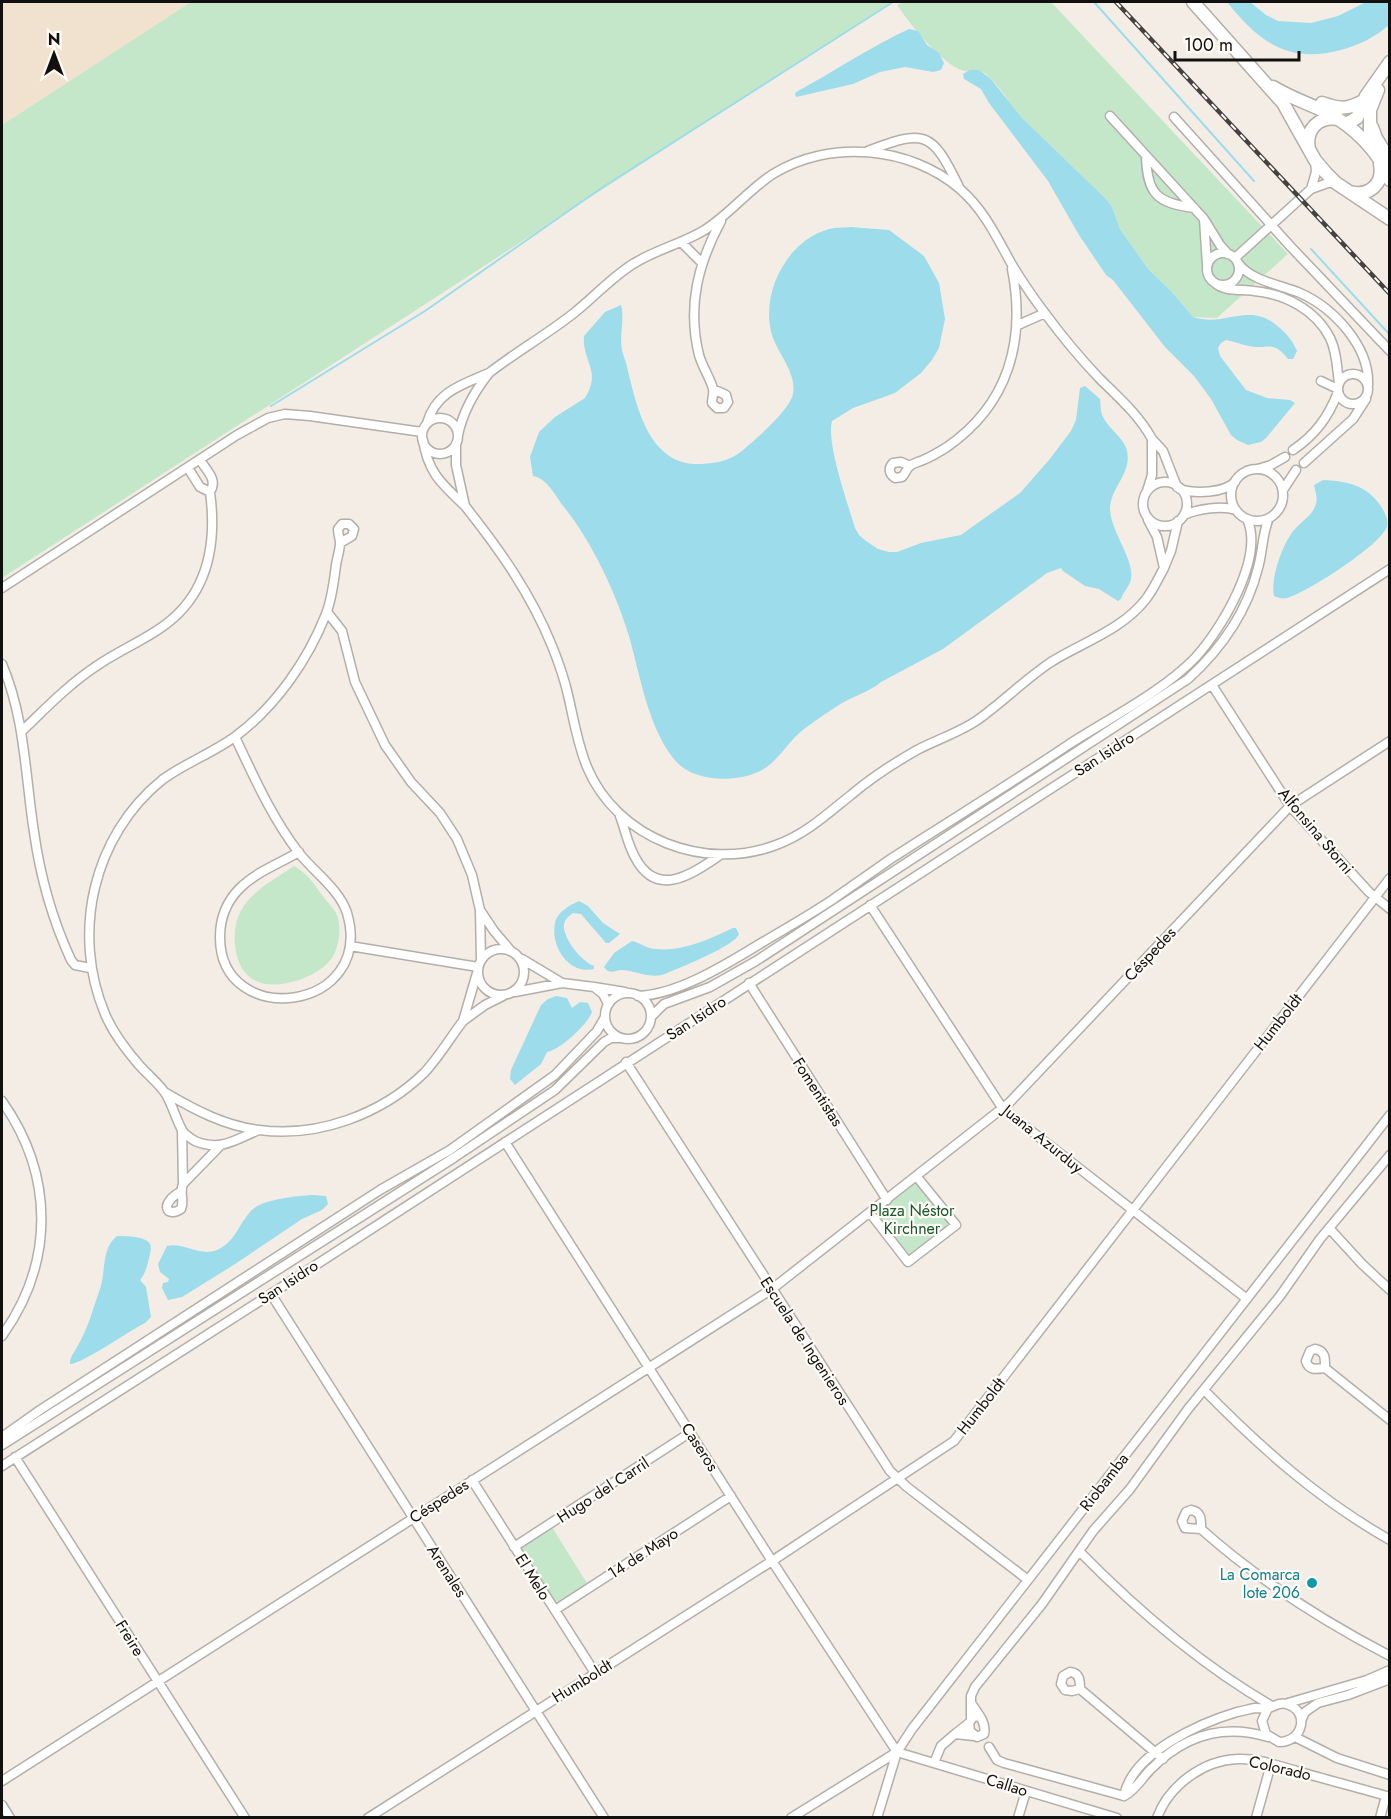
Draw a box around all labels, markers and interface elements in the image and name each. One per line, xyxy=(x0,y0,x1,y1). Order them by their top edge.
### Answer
north arrow xyxy=(24,24,84,84)
scale bar xyxy=(1175,24,1300,62)
text: N xyxy=(48,28,60,51)
text: 100 m xyxy=(1184,32,1233,58)
street label: San Isidro xyxy=(1070,726,1139,782)
street label: Alfonsina Storni xyxy=(1273,783,1359,879)
street label: Céspedes xyxy=(1119,922,1181,986)
street label: Humboldt xyxy=(1248,988,1308,1055)
street label: San Isidro xyxy=(662,990,731,1046)
street label: Fomentistas xyxy=(787,1053,849,1131)
street label: Juana Azurduy xyxy=(996,1098,1089,1179)
park label: Plaza Néstor Kirchner xyxy=(869,1199,955,1240)
street label: San Isidro xyxy=(254,1254,323,1310)
street label: Escuela de Ingenieros xyxy=(755,1272,855,1410)
street label: Humboldt xyxy=(951,1372,1011,1439)
street label: Caseros xyxy=(676,1418,724,1476)
street label: Riobamba xyxy=(1074,1448,1134,1516)
street label: Hugo del Carril xyxy=(552,1452,654,1528)
street label: Céspedes xyxy=(405,1473,473,1529)
street label: 14 de Mayo xyxy=(603,1522,683,1584)
street label: Arenales xyxy=(421,1540,473,1602)
street label: El Melo xyxy=(510,1549,556,1605)
place label: La Comarca lote 206 xyxy=(1220,1563,1300,1604)
marker: La Comarca lote 206 xyxy=(1305,1576,1319,1590)
street label: Freire xyxy=(110,1615,150,1661)
street label: Humboldt xyxy=(548,1653,617,1708)
street label: Colorado xyxy=(1247,1750,1314,1786)
street label: Callao xyxy=(983,1768,1031,1802)

